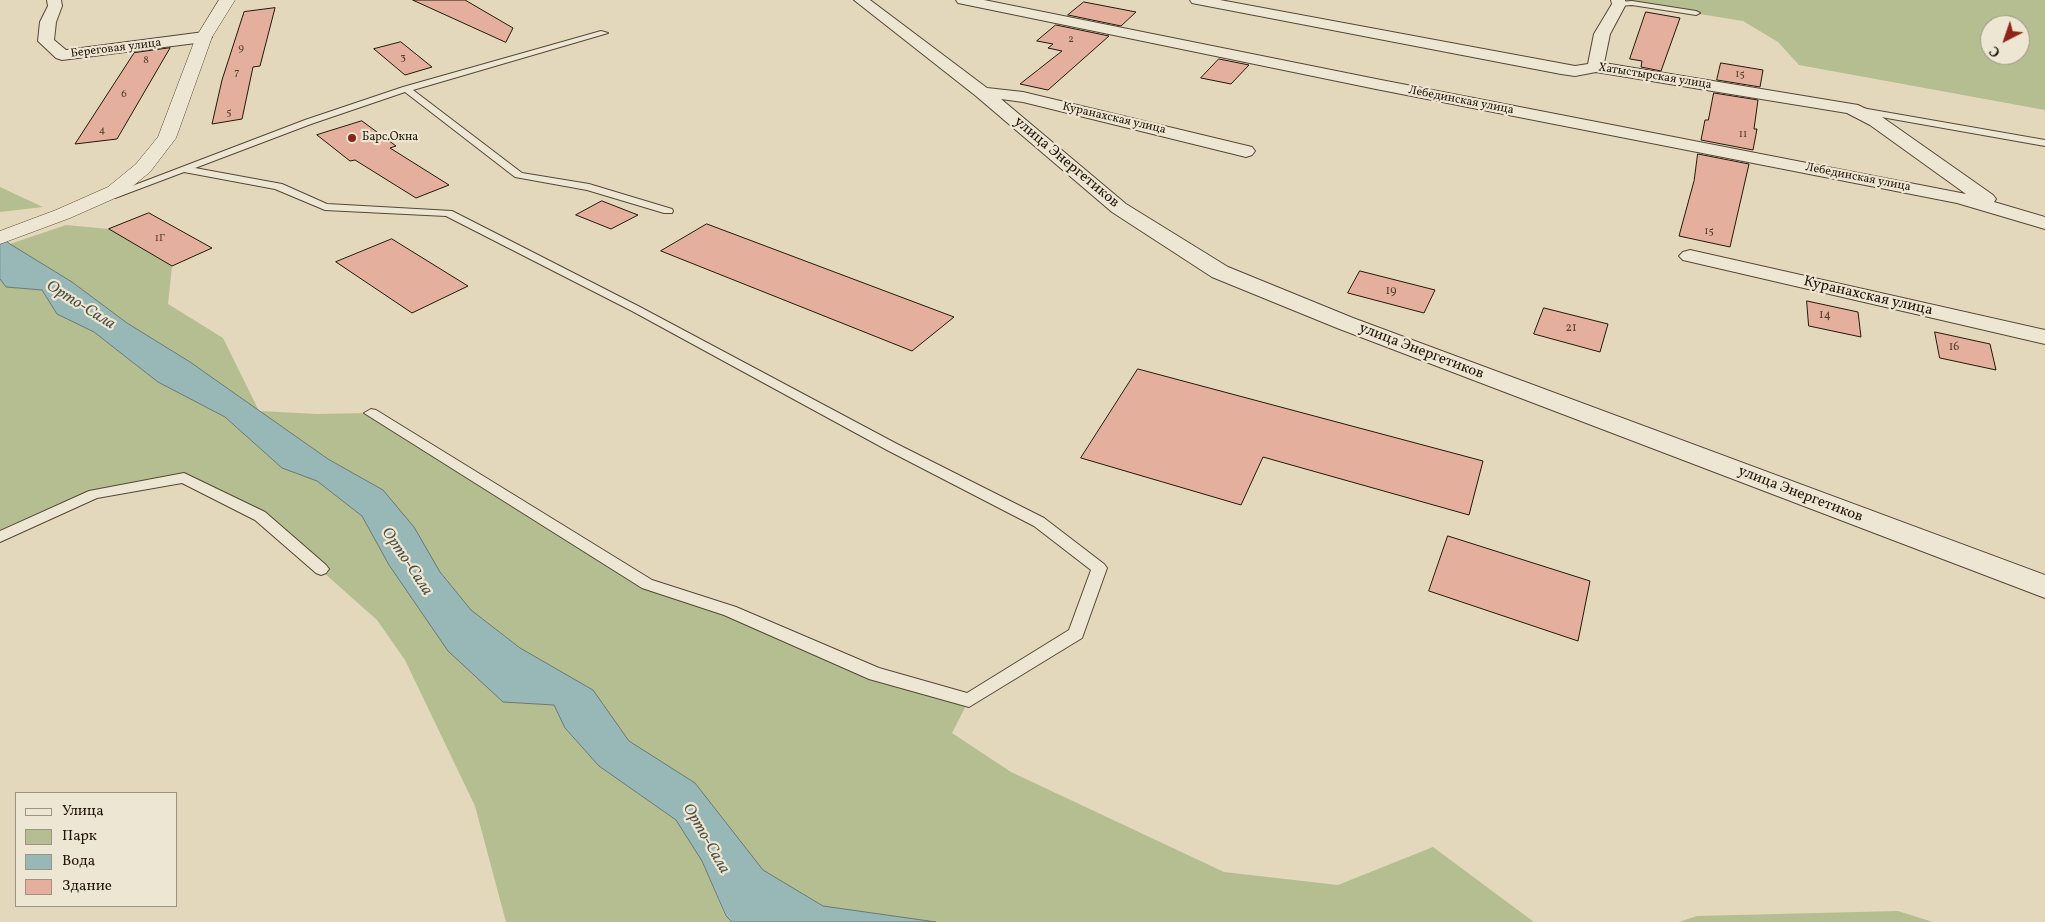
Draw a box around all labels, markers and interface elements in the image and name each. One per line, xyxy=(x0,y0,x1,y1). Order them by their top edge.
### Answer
north arrow xyxy=(1980,15,2030,65)
house number: 2 xyxy=(1068,33,1074,47)
street label: Береговая улица xyxy=(70,36,162,62)
text: С xyxy=(1986,41,2005,61)
house number: 9 xyxy=(238,42,244,56)
house number: 3 xyxy=(400,51,406,65)
house number: 8 xyxy=(143,54,149,68)
street label: Хатыстырская улица xyxy=(1597,61,1713,93)
house number: 7 xyxy=(234,66,240,80)
house number: 15 xyxy=(1735,68,1745,82)
street label: Лебединская улица xyxy=(1407,84,1515,118)
house number: 6 xyxy=(121,88,127,102)
street label: Куранахская улица xyxy=(1061,100,1167,138)
house number: 5 xyxy=(226,106,232,120)
street label: улица Энергетиков xyxy=(1010,114,1122,212)
house number: 4 xyxy=(99,124,105,138)
house number: 11 xyxy=(1739,128,1747,142)
place label: Барс.Окна xyxy=(362,131,418,145)
marker: Барс.Окна xyxy=(346,132,358,144)
street label: Лебединская улица xyxy=(1804,161,1912,195)
house number: 15 xyxy=(1704,225,1714,239)
house number: 1Г xyxy=(155,232,165,246)
street label: Куранахская улица xyxy=(1802,273,1934,321)
water label: Орто-Сала xyxy=(42,277,118,335)
house number: 19 xyxy=(1386,285,1396,299)
house number: 14 xyxy=(1819,309,1831,323)
street label: улица Энергетиков xyxy=(1356,320,1486,384)
house number: 21 xyxy=(1565,322,1577,336)
house number: 16 xyxy=(1949,341,1959,355)
street label: улица Энергетиков xyxy=(1735,463,1865,527)
water label: Орто-Сала xyxy=(376,524,436,600)
legend xyxy=(15,792,178,907)
water label: Орто-Сала xyxy=(677,800,733,878)
text: Улица xyxy=(62,801,104,822)
text: Парк xyxy=(62,826,97,847)
text: Вода xyxy=(62,851,95,872)
text: Здание xyxy=(62,876,112,897)

